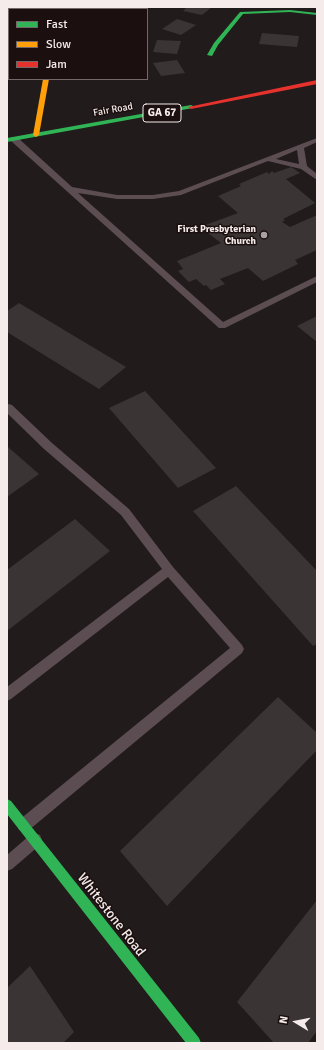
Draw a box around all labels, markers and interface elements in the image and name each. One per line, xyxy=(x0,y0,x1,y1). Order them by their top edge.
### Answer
legend xyxy=(8,8,148,80)
text: Fast xyxy=(46,17,67,32)
text: Slow xyxy=(46,37,71,52)
text: Jam xyxy=(46,57,67,72)
street label: Fair Road xyxy=(92,101,134,119)
road number: GA 67 xyxy=(143,104,181,122)
place label: First Presbyterian Church xyxy=(177,223,256,246)
marker: First Presbyterian Church xyxy=(259,230,269,240)
street label: Whitestone Road xyxy=(73,870,149,960)
north arrow xyxy=(276,1002,316,1042)
text: N xyxy=(277,1015,291,1025)

